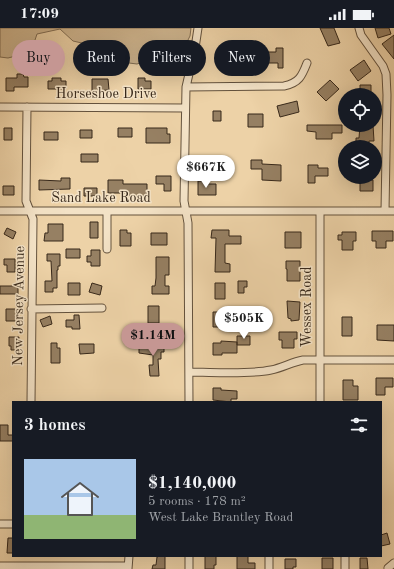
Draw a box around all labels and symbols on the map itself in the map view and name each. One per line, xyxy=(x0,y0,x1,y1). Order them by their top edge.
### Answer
street label: Horseshoe Drive xyxy=(56,87,156,101)
pin: $667K xyxy=(178,155,234,189)
street label: Sand Lake Road xyxy=(51,191,151,205)
street label: New Jersey Avenue xyxy=(11,246,27,366)
street label: Wessex Road xyxy=(300,266,314,348)
pin: $505K xyxy=(216,306,272,340)
pin: $1.14M xyxy=(120,323,186,357)

